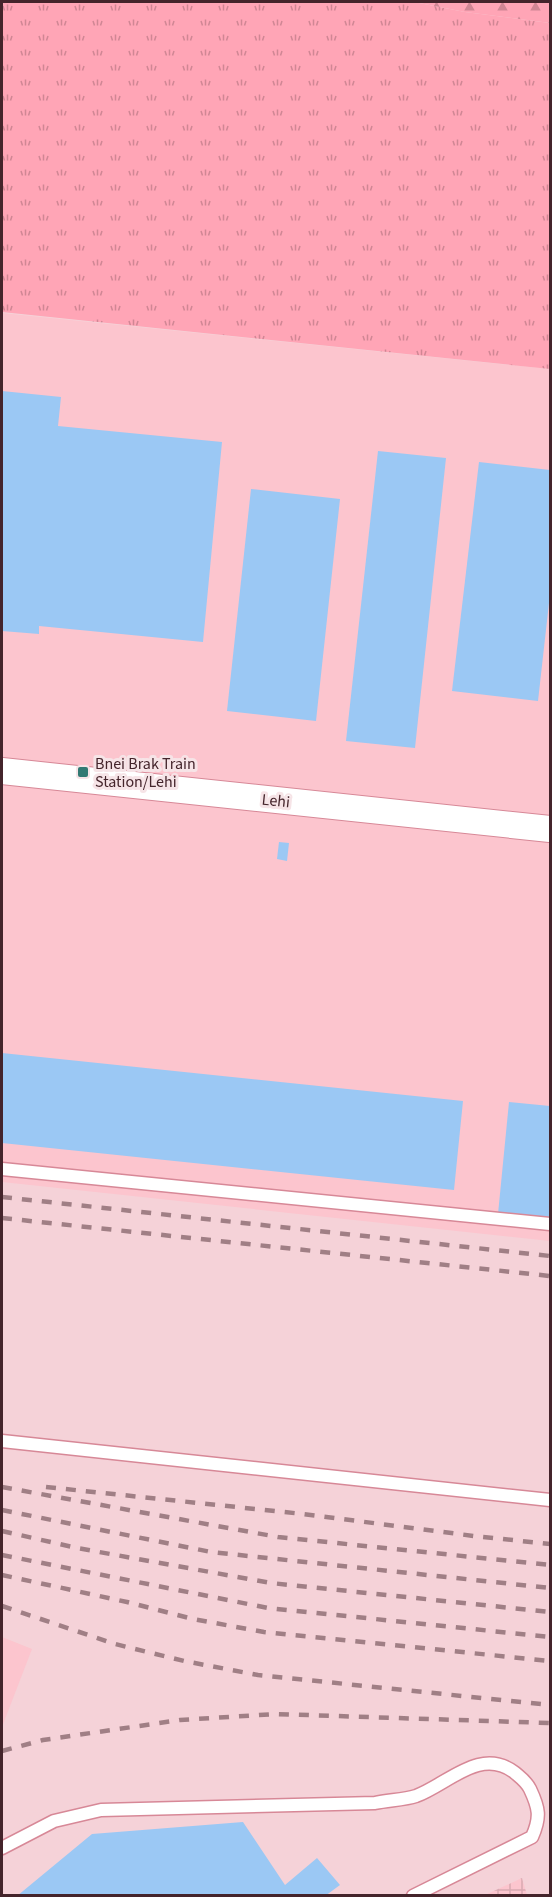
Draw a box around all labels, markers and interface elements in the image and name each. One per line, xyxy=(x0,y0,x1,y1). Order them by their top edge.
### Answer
place label: Bnei Brak Train Station/Lehi xyxy=(95,753,196,793)
marker: Bnei Brak Train Station/Lehi xyxy=(76,765,90,779)
street label: Lehi xyxy=(261,789,291,813)

